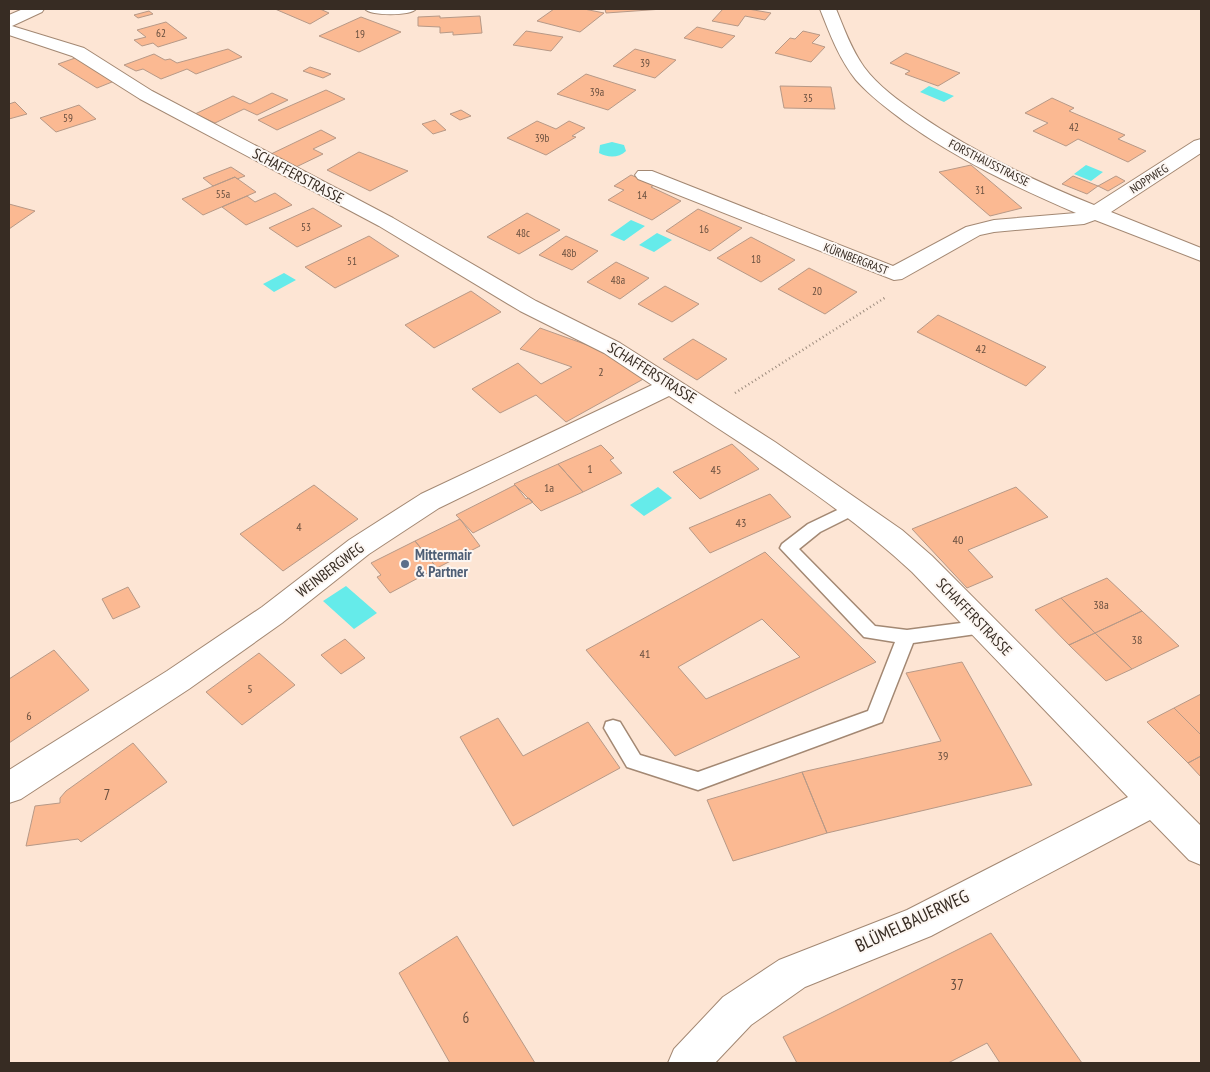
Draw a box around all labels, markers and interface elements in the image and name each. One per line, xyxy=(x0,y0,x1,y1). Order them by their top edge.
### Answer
house number: 62 xyxy=(156,26,166,40)
house number: 19 xyxy=(355,27,365,41)
house number: 39 xyxy=(640,56,650,70)
house number: 39a xyxy=(590,85,604,99)
house number: 35 xyxy=(803,91,813,105)
house number: 59 xyxy=(63,111,73,125)
house number: 42 xyxy=(1069,120,1079,134)
house number: 39b xyxy=(535,131,550,145)
street label: FORSTHAUSSTRASSE xyxy=(946,136,1032,189)
street label: SCHAFFERSTRASSE xyxy=(249,144,347,208)
street label: NOPPWEG xyxy=(1127,161,1171,197)
house number: 31 xyxy=(975,183,985,197)
house number: 55a xyxy=(216,187,230,201)
house number: 14 xyxy=(637,188,647,202)
house number: 53 xyxy=(301,220,311,234)
house number: 16 xyxy=(699,222,709,236)
house number: 48c xyxy=(516,226,530,240)
street label: KÜRNBERGRAST xyxy=(822,239,891,278)
house number: 48b xyxy=(562,246,577,260)
house number: 18 xyxy=(751,252,761,266)
house number: 51 xyxy=(347,254,357,268)
house number: 48a xyxy=(611,273,625,287)
house number: 20 xyxy=(812,284,822,298)
street label: SCHAFFERSTRASSE xyxy=(604,338,700,407)
house number: 42 xyxy=(976,341,986,356)
house number: 2 xyxy=(598,364,604,379)
house number: 1 xyxy=(587,461,593,476)
house number: 45 xyxy=(711,462,721,477)
house number: 1a xyxy=(544,480,554,495)
house number: 43 xyxy=(736,515,746,530)
house number: 4 xyxy=(296,519,302,534)
house number: 40 xyxy=(953,532,963,547)
street label: WEINBERGWEG xyxy=(292,538,367,601)
place label: Mittermair & Partner xyxy=(415,545,472,581)
marker: Mittermair & Partner xyxy=(399,558,411,570)
street label: SCHAFFERSTRASSE xyxy=(933,574,1016,660)
house number: 38a xyxy=(1093,597,1109,612)
house number: 38 xyxy=(1132,632,1142,647)
house number: 41 xyxy=(640,646,650,661)
house number: 5 xyxy=(247,681,253,696)
house number: 6 xyxy=(26,708,32,723)
house number: 39 xyxy=(938,748,948,763)
house number: 7 xyxy=(104,785,110,804)
street label: BLÜMELBAUERWEG xyxy=(851,884,972,957)
house number: 37 xyxy=(950,975,964,994)
house number: 6 xyxy=(463,1008,470,1027)

